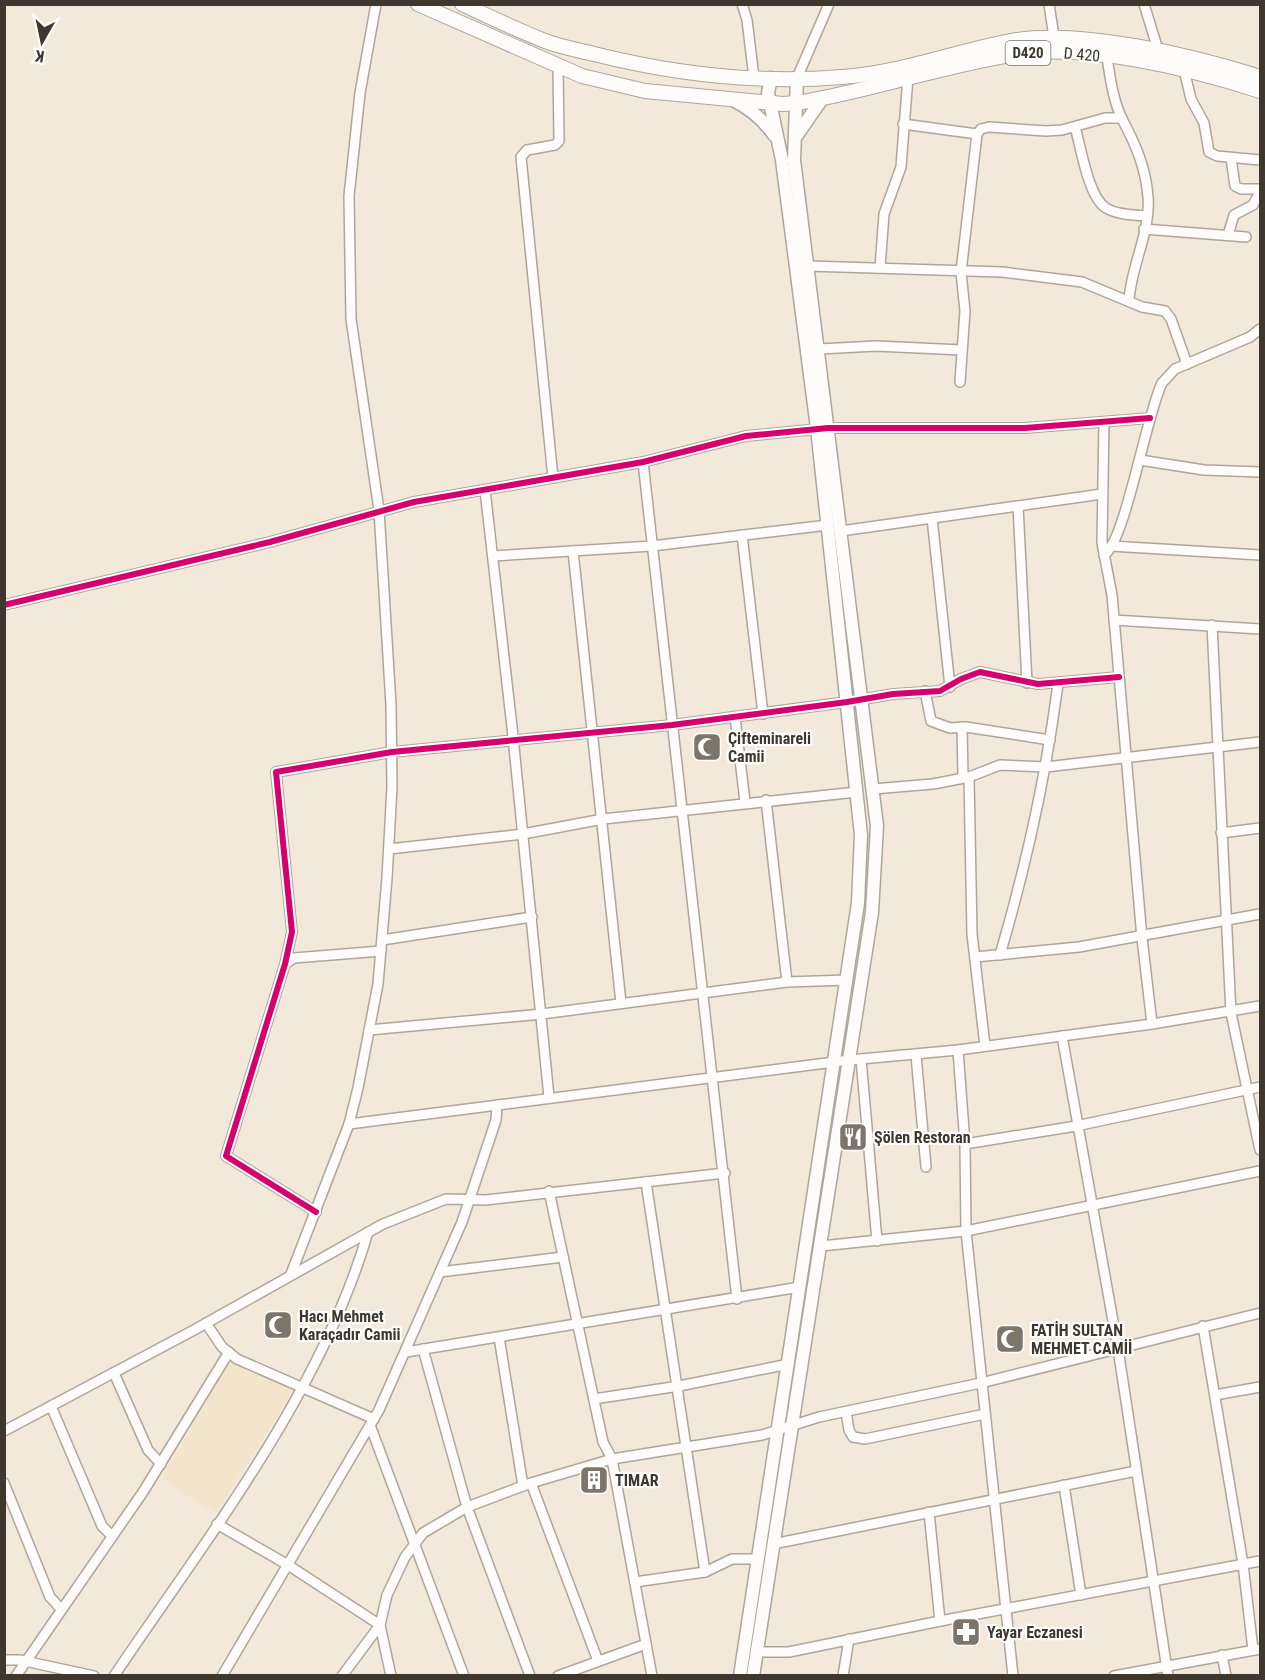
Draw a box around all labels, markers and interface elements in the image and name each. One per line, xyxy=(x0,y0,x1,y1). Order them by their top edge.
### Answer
north arrow xyxy=(12,12,72,72)
road number: D420 xyxy=(1006,41,1050,65)
street label: D 420 xyxy=(1063,43,1101,66)
text: K xyxy=(34,46,46,66)
place label: Çifteminareli Camii xyxy=(728,729,811,766)
mosque icon: Çifteminareli Camii xyxy=(691,731,723,763)
restaurant icon: Şölen Restoran xyxy=(837,1121,869,1153)
place label: Şölen Restoran xyxy=(874,1128,971,1147)
place label: Hacı Mehmet Karaçadır Camii xyxy=(299,1307,401,1344)
mosque icon: Hacı Mehmet Karaçadır Camii xyxy=(262,1309,294,1341)
place label: FATİH SULTAN MEHMET CAMİİ xyxy=(1031,1321,1132,1358)
mosque icon: FATİH SULTAN MEHMET CAMİİ xyxy=(994,1323,1026,1355)
building icon: TIMAR xyxy=(578,1464,610,1496)
place label: TIMAR xyxy=(615,1471,659,1490)
pharmacy icon: Yayar Eczanesi xyxy=(950,1616,982,1648)
place label: Yayar Eczanesi xyxy=(987,1623,1083,1642)

